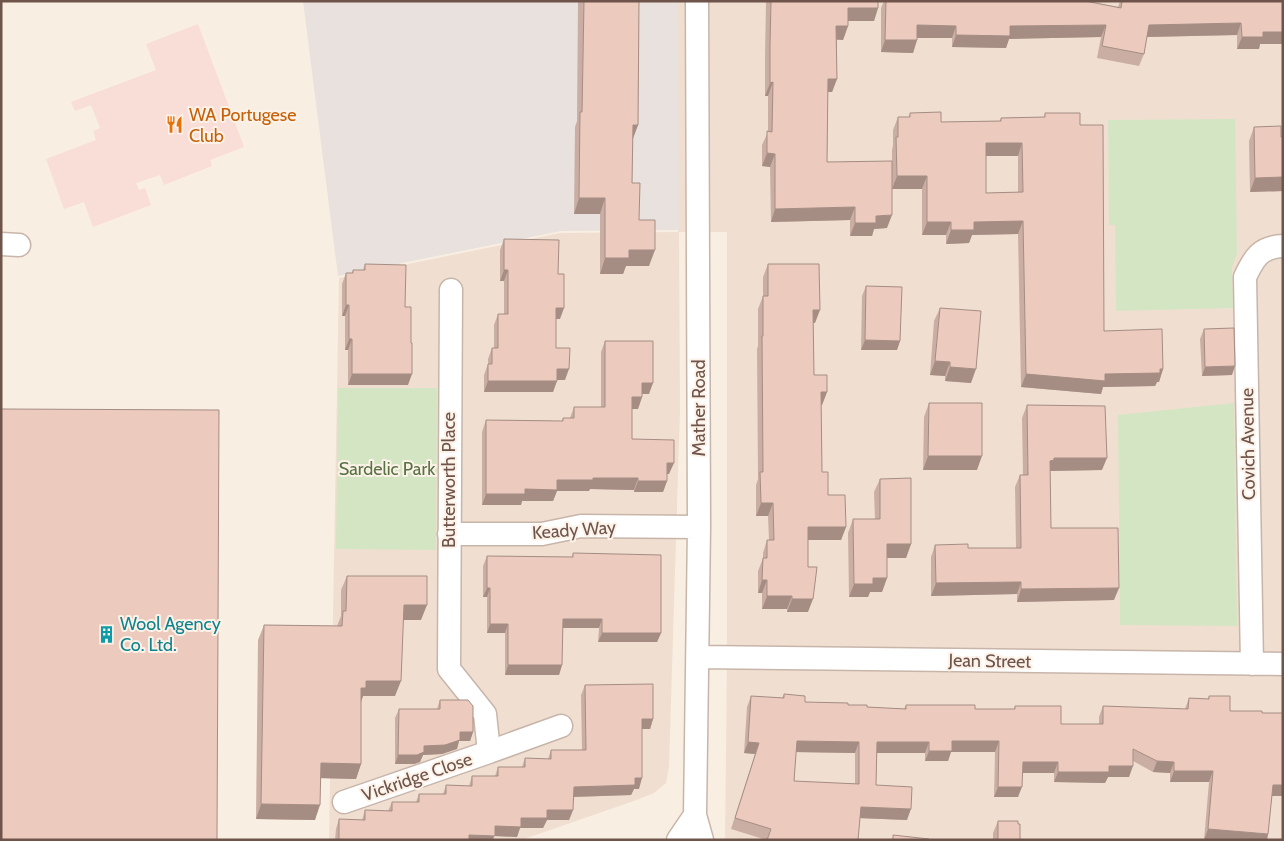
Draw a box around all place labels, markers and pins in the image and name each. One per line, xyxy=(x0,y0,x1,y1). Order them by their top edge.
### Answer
place label: WA Portugese Club xyxy=(189,104,297,147)
restaurant icon: WA Portugese Club xyxy=(165,115,185,135)
place label: Wool Agency Co. Ltd. xyxy=(120,613,221,656)
building icon: Wool Agency Co. Ltd. xyxy=(96,624,116,644)

